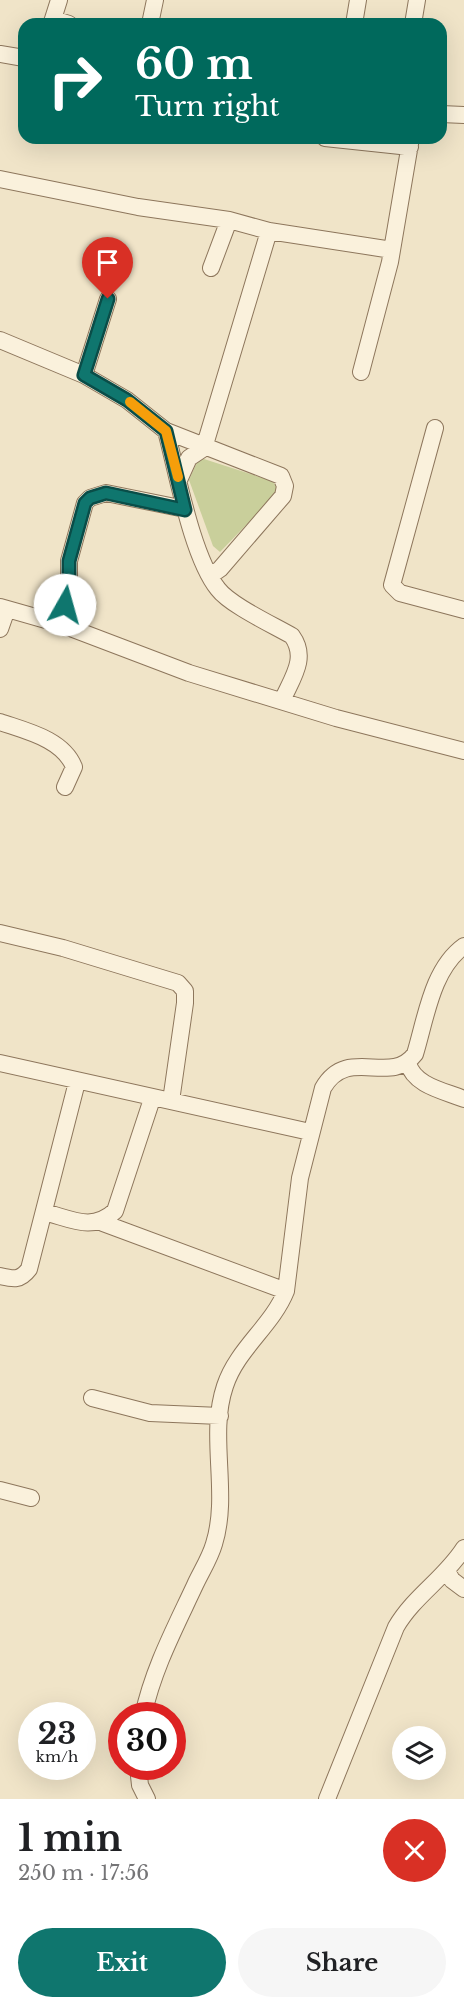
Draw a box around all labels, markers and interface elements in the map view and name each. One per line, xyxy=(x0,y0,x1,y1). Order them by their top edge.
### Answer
text: 60 m xyxy=(135,38,253,90)
icon: right xyxy=(36,42,114,120)
text: Turn right xyxy=(135,90,279,123)
pin xyxy=(82,237,133,299)
icon: arrive xyxy=(91,246,124,279)
position arrow xyxy=(33,573,97,637)
speed limit sign: 30 xyxy=(108,1702,186,1780)
text: 23 xyxy=(38,1715,76,1752)
map controls xyxy=(392,1726,446,1780)
button: layers xyxy=(392,1726,446,1780)
text: km/h xyxy=(36,1747,78,1766)
text: 1 min xyxy=(18,1816,122,1861)
button: close xyxy=(383,1819,446,1882)
text: 250 m · 17:56 xyxy=(18,1861,149,1885)
button: Exit xyxy=(18,1928,226,1997)
button: Share xyxy=(238,1928,446,1997)

